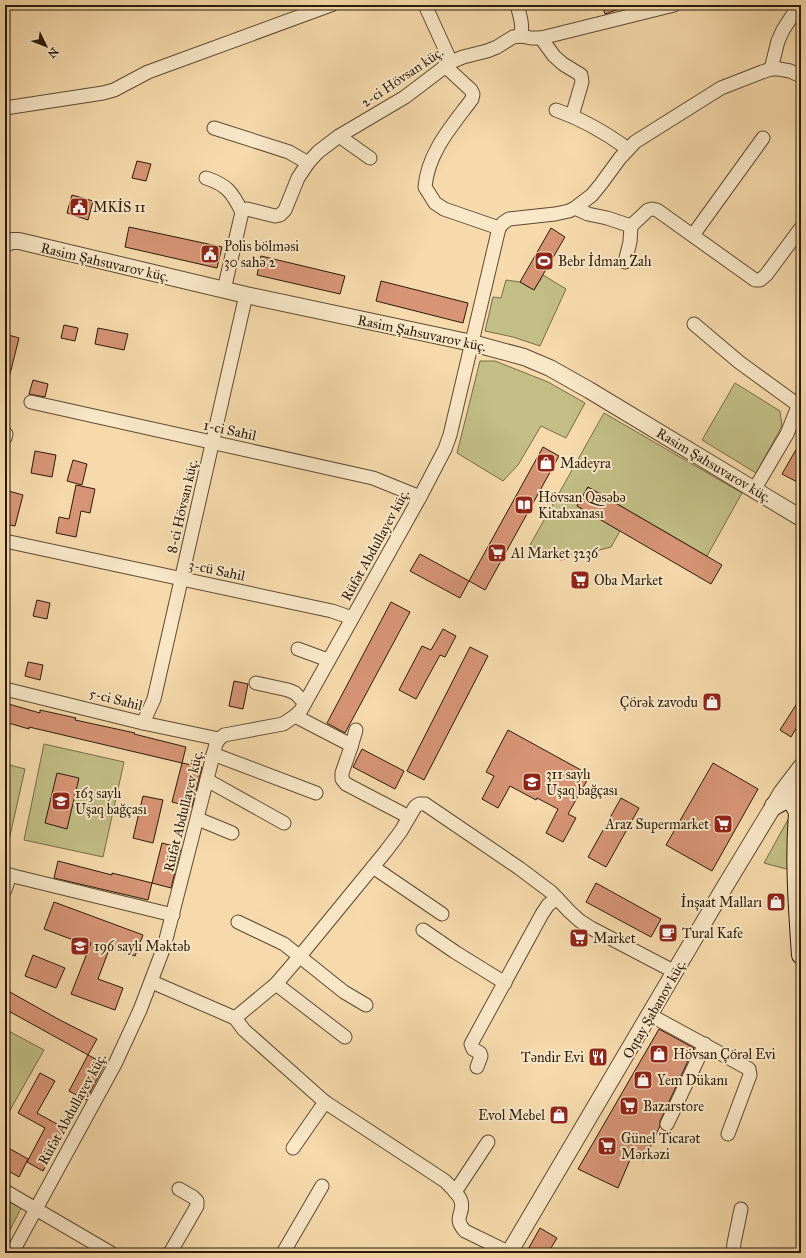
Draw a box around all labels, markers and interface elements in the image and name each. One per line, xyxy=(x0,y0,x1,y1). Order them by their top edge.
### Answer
north arrow xyxy=(26,26,66,66)
street label: 2-ci Hövsan küç. xyxy=(358,44,447,111)
text: N xyxy=(45,45,61,61)
public building icon: MKİS 11 xyxy=(68,196,90,218)
place label: MKİS 11 xyxy=(93,198,146,216)
place label: Polis bölməsi 30 sahə 2 xyxy=(224,238,299,271)
street label: Rasim Şahsuvarov küç. xyxy=(39,239,171,286)
public building icon: Polis bölməsi 30 sahə 2 xyxy=(199,243,221,265)
sports icon: Bebr İdman Zalı xyxy=(533,250,555,272)
place label: Bebr İdman Zalı xyxy=(558,252,652,270)
street label: Rasim Şahsuvarov küç. xyxy=(356,312,488,355)
street label: 1-ci Sahil xyxy=(202,417,258,444)
street label: Rasim Şahsuvarov küç. xyxy=(653,424,774,507)
shop icon: Madeyra xyxy=(535,452,557,474)
place label: Madeyra xyxy=(560,455,611,472)
street label: 8-ci Hövsan küç. xyxy=(163,457,202,555)
street label: Rüfət Abdullayev küç. xyxy=(338,486,413,604)
place label: Hövsan Qəsəbə Kitabxanası xyxy=(538,489,626,522)
library icon: Hövsan Qəsəbə Kitabxanası xyxy=(513,494,535,516)
supermarket icon: Al Market 3236 xyxy=(486,542,508,564)
place label: Al Market 3236 xyxy=(510,545,599,562)
street label: 3-cü Sahil xyxy=(187,556,247,585)
supermarket icon: Oba Market xyxy=(569,569,591,591)
place label: Oba Market xyxy=(594,572,663,589)
street label: 5-ci Sahil xyxy=(87,685,145,714)
shop icon: Çörək zavodu xyxy=(701,691,723,713)
place label: Çörək zavodu xyxy=(620,694,699,711)
street label: Rüfət Abdullayev küç. xyxy=(160,748,207,874)
place label: 311 saylı Uşaq bağçası xyxy=(546,766,618,800)
school or university icon: 311 saylı Uşaq bağçası xyxy=(521,771,543,793)
place label: 163 saylı Uşaq bağçası xyxy=(75,785,147,819)
school or university icon: 163 saylı Uşaq bağçası xyxy=(50,790,72,812)
supermarket icon: Araz Supermarket xyxy=(712,813,734,835)
place label: Araz Supermarket xyxy=(604,816,709,833)
shop icon: İnşaat Malları xyxy=(765,891,787,913)
place label: İnşaat Malları xyxy=(681,893,762,911)
cafe icon: Tural Kafe xyxy=(657,922,679,944)
place label: Tural Kafe xyxy=(682,925,743,942)
supermarket icon: Market xyxy=(568,927,590,949)
place label: Market xyxy=(593,930,636,947)
school or university icon: 196 saylı Məktəb xyxy=(69,935,91,957)
place label: 196 saylı Məktəb xyxy=(94,938,190,955)
street label: Oqtay Şabanov küç. xyxy=(619,957,691,1062)
shop icon: Hövsan Çörəl Evi xyxy=(648,1043,670,1065)
restaurant icon: Təndir Evi xyxy=(587,1046,609,1068)
place label: Hövsan Çörəl Evi xyxy=(673,1046,776,1063)
place label: Təndir Evi xyxy=(521,1049,584,1066)
street label: Rüfət Abdullayev küç. xyxy=(35,1050,110,1168)
shop icon: Yem Dükanı xyxy=(632,1069,654,1091)
place label: Yem Dükanı xyxy=(657,1072,728,1089)
supermarket icon: Bazarstore xyxy=(618,1095,640,1117)
place label: Bazarstore xyxy=(643,1098,704,1115)
shop icon: Evol Mebel xyxy=(548,1104,570,1126)
place label: Evol Mebel xyxy=(478,1107,545,1124)
place label: Günel Ticarət Mərkəzi xyxy=(621,1130,701,1163)
supermarket icon: Günel Ticarət Mərkəzi xyxy=(596,1135,618,1157)

